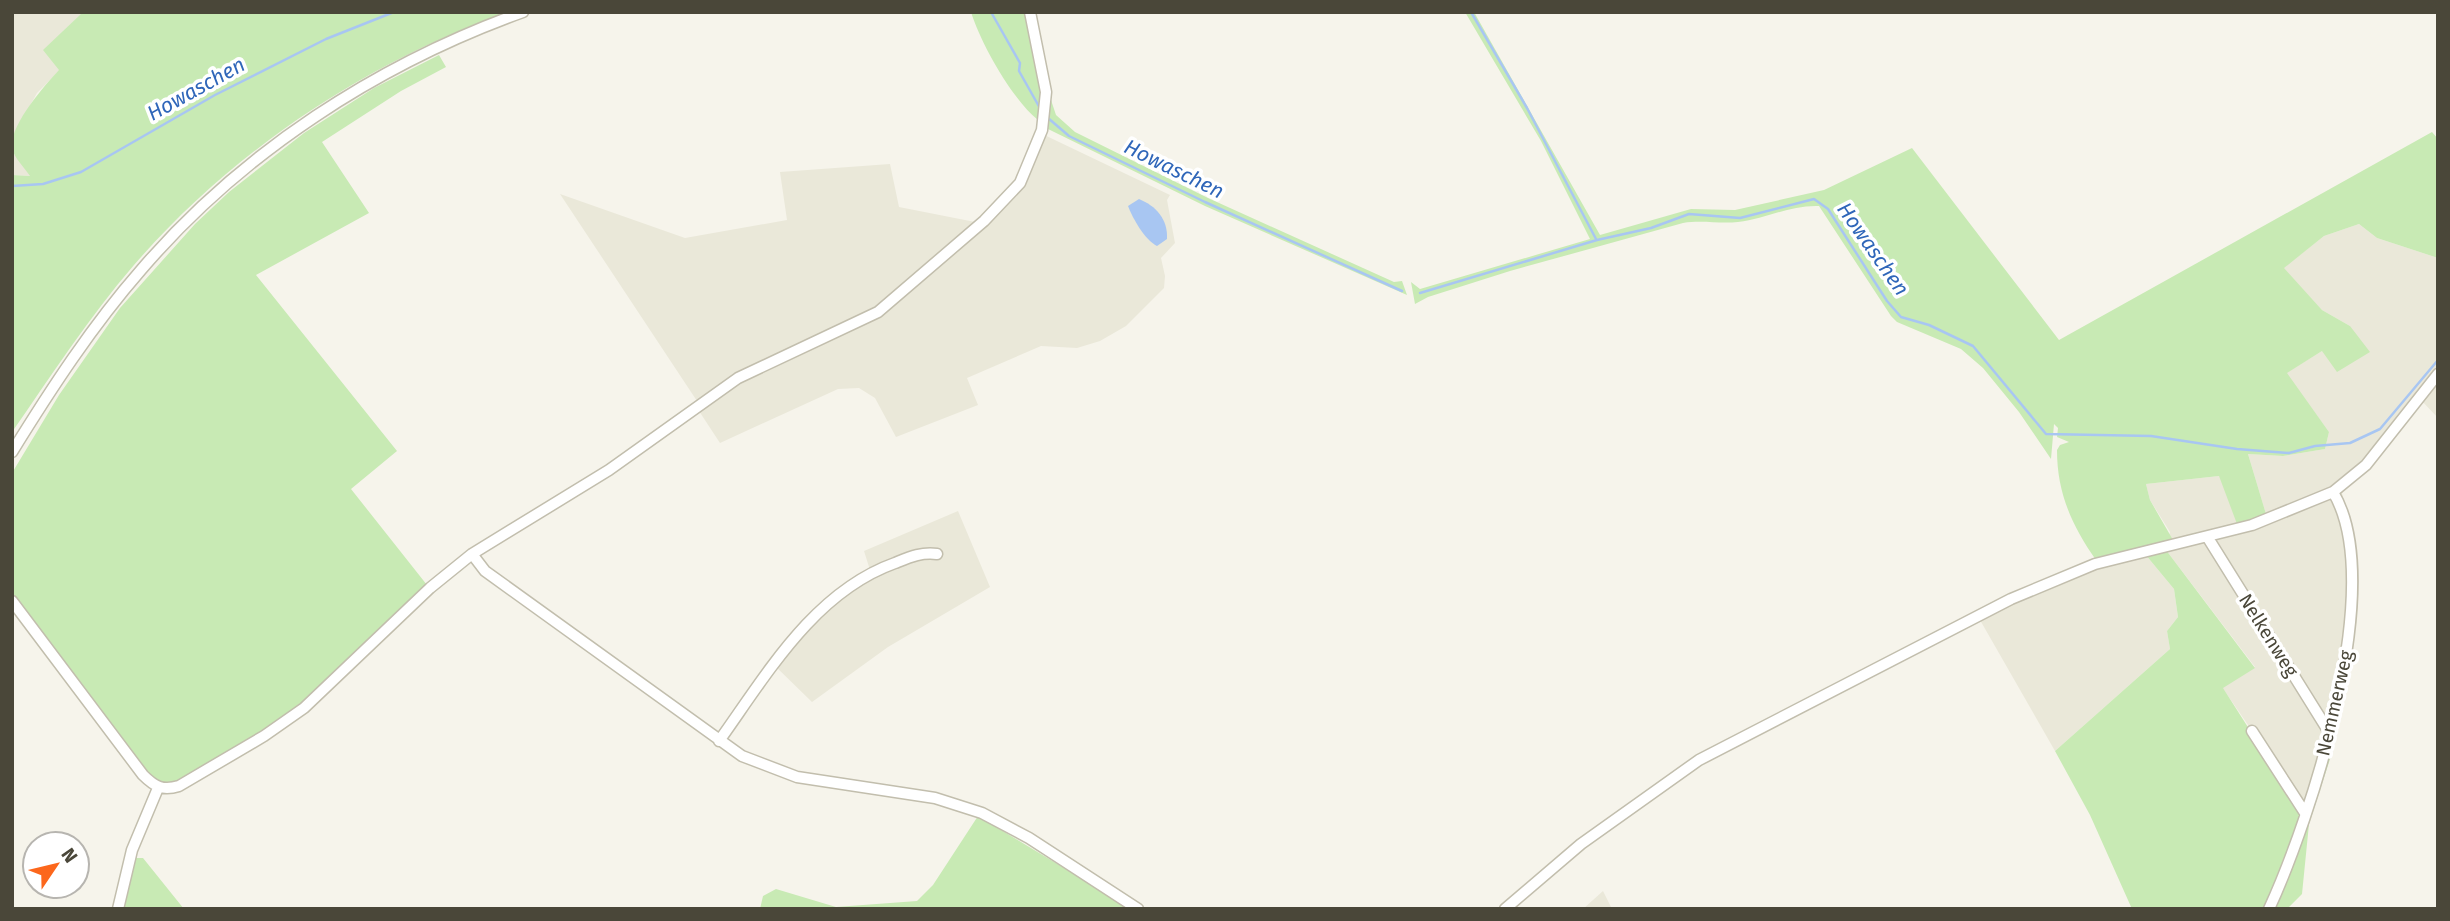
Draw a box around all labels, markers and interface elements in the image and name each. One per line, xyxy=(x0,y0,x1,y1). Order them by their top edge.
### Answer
water label: Howaschen xyxy=(142,51,250,127)
water label: Howaschen xyxy=(1120,134,1228,204)
water label: Howaschen xyxy=(1831,197,1915,301)
street label: Nelkenweg xyxy=(2234,589,2303,681)
street label: Nemmerweg xyxy=(2311,648,2358,758)
north arrow xyxy=(21,830,91,900)
text: N xyxy=(56,844,83,867)

